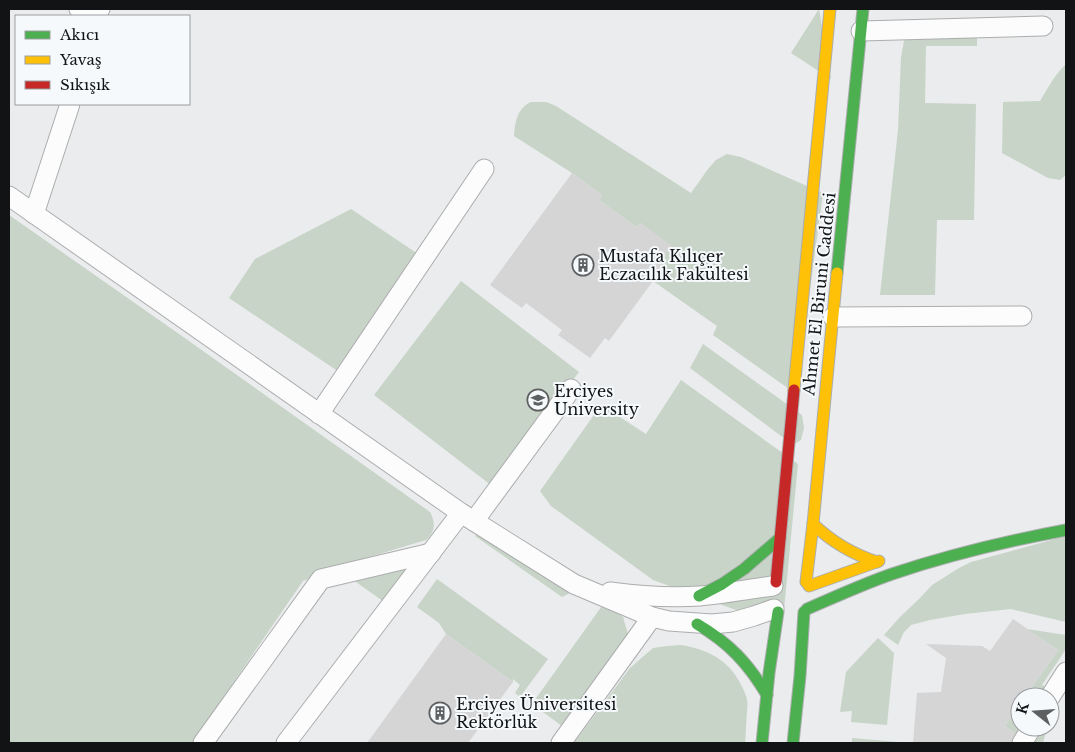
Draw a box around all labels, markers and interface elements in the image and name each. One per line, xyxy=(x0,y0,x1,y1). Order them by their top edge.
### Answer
legend xyxy=(15,15,190,105)
text: Akıcı xyxy=(59,25,99,44)
text: Yavaş xyxy=(59,50,102,69)
text: Sıkışık xyxy=(60,75,111,94)
street label: Ahmet El Biruni Caddesi xyxy=(798,191,840,398)
place label: Mustafa Kılıçer Eczacılık Fakültesi xyxy=(599,246,749,284)
building icon: Mustafa Kılıçer Eczacılık Fakültesi xyxy=(571,253,595,277)
place label: Erciyes University xyxy=(554,381,640,419)
school or university icon: Erciyes University xyxy=(526,388,550,412)
north arrow xyxy=(1010,687,1060,737)
place label: Erciyes Üniversitesi Rektörlük xyxy=(456,694,617,732)
text: K xyxy=(1012,700,1033,716)
building icon: Erciyes Üniversitesi Rektörlük xyxy=(428,701,452,725)

